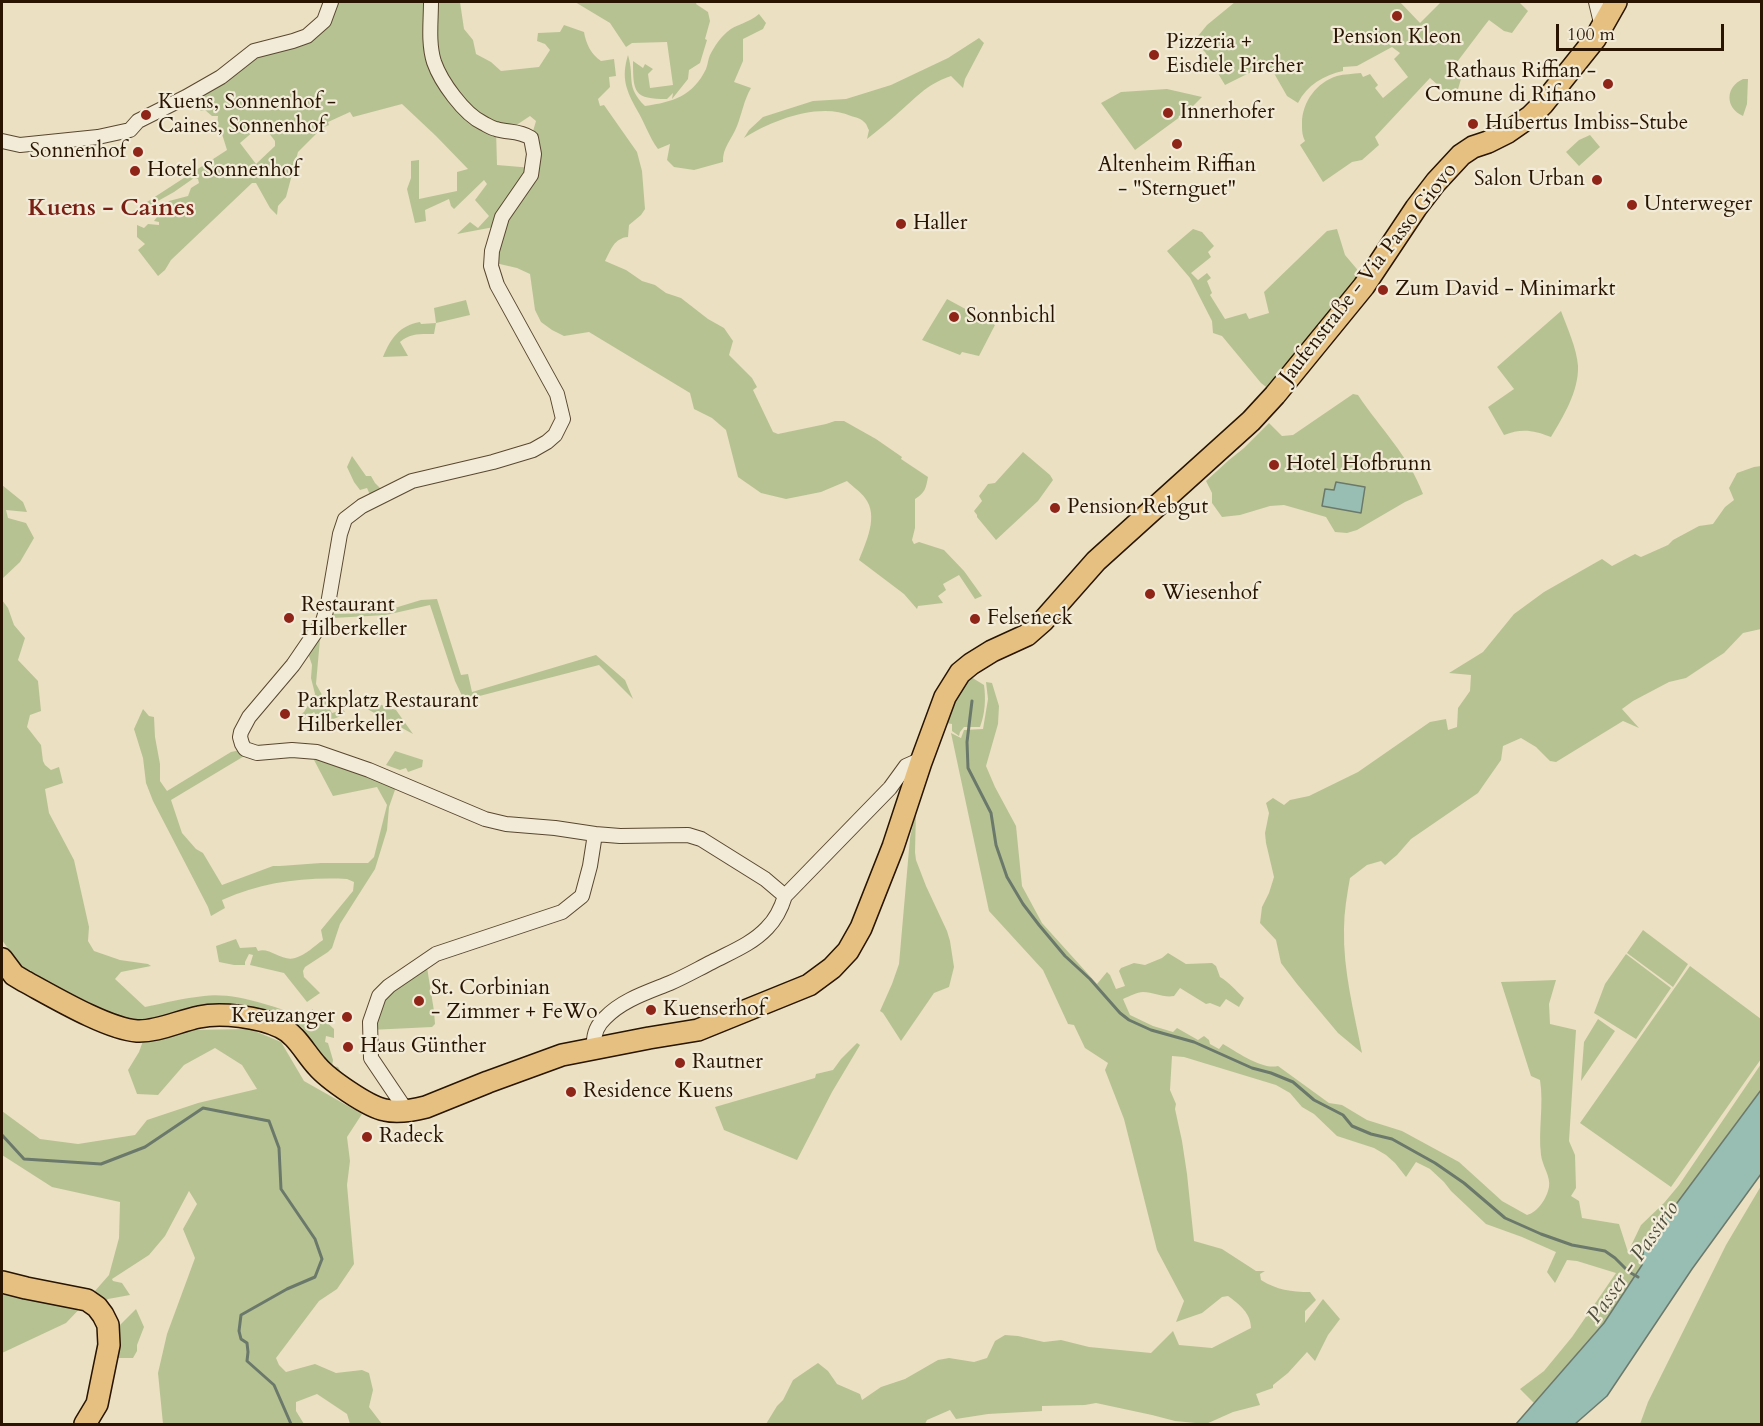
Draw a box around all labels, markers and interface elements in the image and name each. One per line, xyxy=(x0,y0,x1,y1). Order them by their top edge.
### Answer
marker: Pension Kleon xyxy=(1390,9,1404,23)
scale bar xyxy=(1559,12,1727,50)
text: 100 m xyxy=(1567,22,1615,47)
place label: Pension Kleon xyxy=(1332,25,1462,51)
place label: Pizzeria + Eisdiele Pircher xyxy=(1166,30,1303,80)
marker: Pizzeria + Eisdiele Pircher xyxy=(1147,48,1161,62)
place label: Rathaus Riffian - Comune di Rifiano xyxy=(1425,59,1596,109)
marker: Rathaus Riffian - Comune di Rifiano xyxy=(1601,77,1615,91)
place label: Kuens, Sonnenhof - Caines, Sonnenhof xyxy=(158,90,336,140)
place label: Innerhofer xyxy=(1180,100,1275,126)
marker: Innerhofer xyxy=(1161,106,1175,120)
marker: Kuens, Sonnenhof - Caines, Sonnenhof xyxy=(139,108,153,122)
place label: Hubertus Imbiss-Stube xyxy=(1485,111,1688,137)
marker: Hubertus Imbiss-Stube xyxy=(1466,117,1480,131)
marker: Altenheim Riffian - "Sternguet" xyxy=(1170,137,1184,151)
place label: Sonnenhof xyxy=(30,139,126,165)
marker: Sonnenhof xyxy=(131,145,145,159)
place label: Altenheim Riffian - "Sternguet" xyxy=(1098,153,1256,203)
place label: Hotel Sonnenhof xyxy=(147,158,300,184)
street label: Jaufenstraße - Via Passo Giovo xyxy=(1275,159,1463,389)
marker: Hotel Sonnenhof xyxy=(128,164,142,178)
place label: Salon Urban xyxy=(1474,167,1585,193)
marker: Salon Urban xyxy=(1590,173,1604,187)
place label: Unterweger xyxy=(1644,192,1752,218)
district label: Kuens - Caines xyxy=(27,195,195,223)
marker: Unterweger xyxy=(1625,198,1639,212)
place label: Haller xyxy=(913,211,968,237)
marker: Haller xyxy=(894,217,908,231)
place label: Zum David - Minimarkt xyxy=(1395,277,1615,303)
marker: Zum David - Minimarkt xyxy=(1376,283,1390,297)
place label: Sonnbichl xyxy=(966,304,1055,330)
marker: Sonnbichl xyxy=(947,310,961,324)
place label: Hotel Hofbrunn xyxy=(1286,452,1432,478)
marker: Hotel Hofbrunn xyxy=(1267,458,1281,472)
place label: Pension Rebgut xyxy=(1067,495,1208,521)
marker: Pension Rebgut xyxy=(1048,501,1062,515)
place label: Wiesenhof xyxy=(1162,581,1258,607)
marker: Wiesenhof xyxy=(1143,587,1157,601)
place label: Restaurant Hilberkeller xyxy=(301,593,407,643)
place label: Felseneck xyxy=(987,606,1073,632)
marker: Restaurant Hilberkeller xyxy=(282,611,296,625)
marker: Felseneck xyxy=(968,612,982,626)
place label: Parkplatz Restaurant Hilberkeller xyxy=(297,689,478,739)
marker: Parkplatz Restaurant Hilberkeller xyxy=(278,707,292,721)
place label: St. Corbinian - Zimmer + FeWo xyxy=(431,976,598,1026)
marker: St. Corbinian - Zimmer + FeWo xyxy=(412,994,426,1008)
place label: Kuenserhof xyxy=(663,997,765,1023)
marker: Kuenserhof xyxy=(644,1003,658,1017)
place label: Kreuzanger xyxy=(231,1004,335,1030)
marker: Kreuzanger xyxy=(340,1010,354,1024)
place label: Haus Günther xyxy=(360,1034,486,1060)
marker: Haus Günther xyxy=(341,1040,355,1054)
place label: Rautner xyxy=(692,1050,763,1076)
marker: Rautner xyxy=(673,1056,687,1070)
place label: Residence Kuens xyxy=(583,1079,733,1105)
marker: Residence Kuens xyxy=(564,1085,578,1099)
place label: Radeck xyxy=(379,1124,444,1150)
marker: Radeck xyxy=(360,1130,374,1144)
water label: Passer - Passirio xyxy=(1582,1197,1686,1329)

